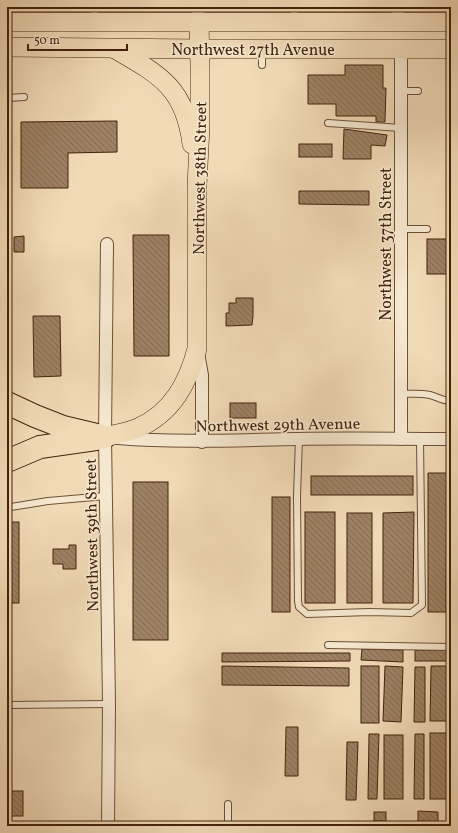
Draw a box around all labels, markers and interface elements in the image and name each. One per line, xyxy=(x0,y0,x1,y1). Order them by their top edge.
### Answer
scale bar xyxy=(28,26,127,52)
text: 50 m xyxy=(34,33,60,49)
street label: Northwest 27th Avenue xyxy=(171,40,335,62)
street label: Northwest 38th Street xyxy=(189,101,213,255)
street label: Northwest 37th Street xyxy=(376,167,398,321)
street label: Northwest 29th Avenue xyxy=(196,414,360,438)
street label: Northwest 39th Street xyxy=(81,458,105,612)

